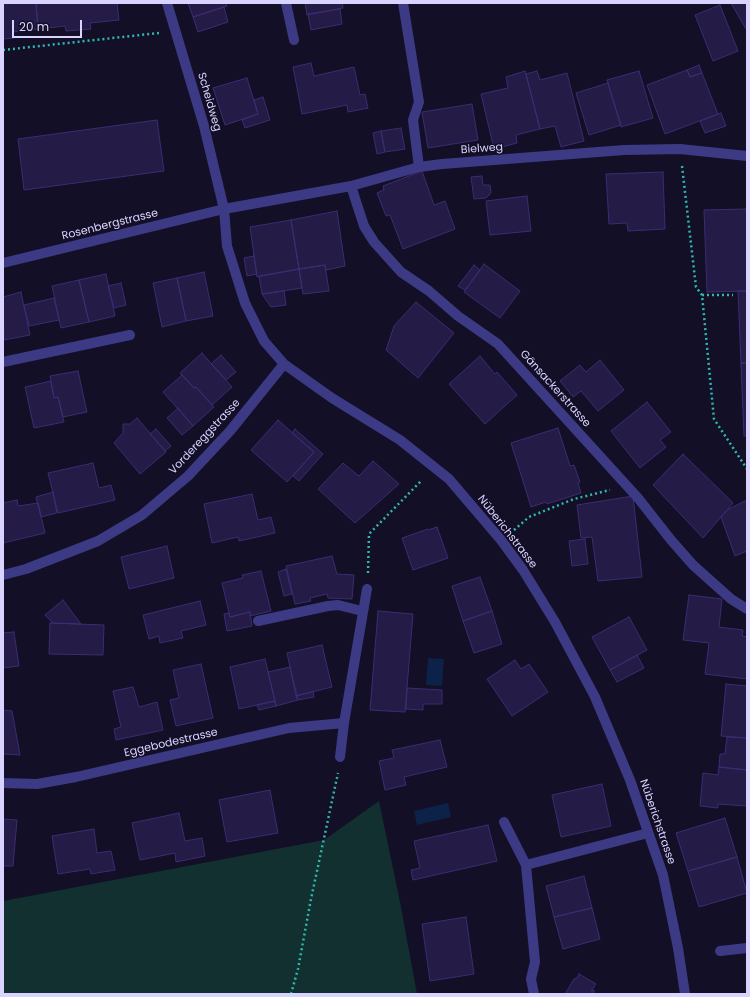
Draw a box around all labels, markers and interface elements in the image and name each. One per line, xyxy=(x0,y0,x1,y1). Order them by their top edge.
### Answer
scale bar xyxy=(14,12,84,38)
text: 20 m xyxy=(19,18,49,35)
street label: Scheidweg xyxy=(194,71,224,133)
street label: Bielweg xyxy=(460,141,504,157)
street label: Rosenbergstrasse xyxy=(61,207,159,243)
street label: Gänsackerstrasse xyxy=(517,348,593,430)
street label: Vordereggstrasse xyxy=(167,397,243,477)
street label: Nüberichstrasse xyxy=(474,493,540,571)
street label: Eggebodestrasse xyxy=(123,726,219,760)
street label: Nüberichstrasse xyxy=(636,778,678,866)

